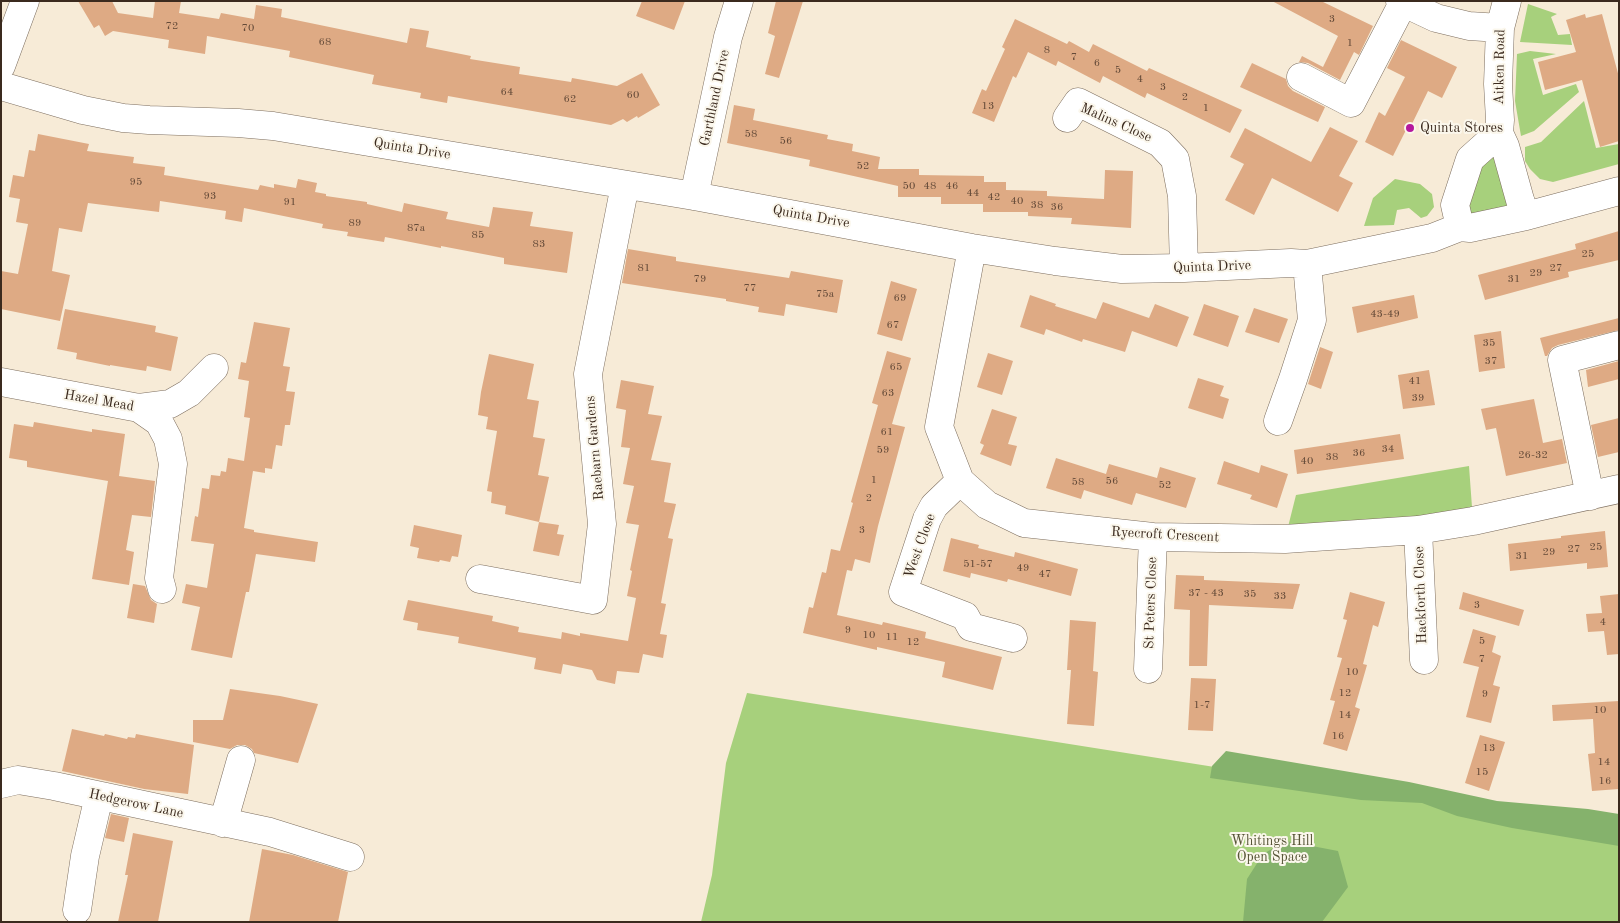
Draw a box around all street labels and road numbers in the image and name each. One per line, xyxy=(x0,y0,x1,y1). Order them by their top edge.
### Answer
street label: Aitken Road xyxy=(1491,29,1509,105)
street label: Garthland Drive xyxy=(697,48,733,148)
street label: Malins Close xyxy=(1078,100,1154,146)
street label: Quinta Drive xyxy=(372,135,452,163)
street label: Quinta Drive xyxy=(771,202,851,232)
street label: Quinta Drive xyxy=(1173,257,1251,277)
street label: Hazel Mead xyxy=(63,387,135,415)
street label: Raebarn Gardens xyxy=(582,395,608,501)
street label: West Close xyxy=(901,511,939,581)
street label: Ryecroft Crescent xyxy=(1111,524,1219,546)
street label: Hackforth Close xyxy=(1411,546,1431,644)
street label: St Peters Close xyxy=(1141,557,1161,649)
street label: Hedgerow Lane xyxy=(87,786,185,822)

